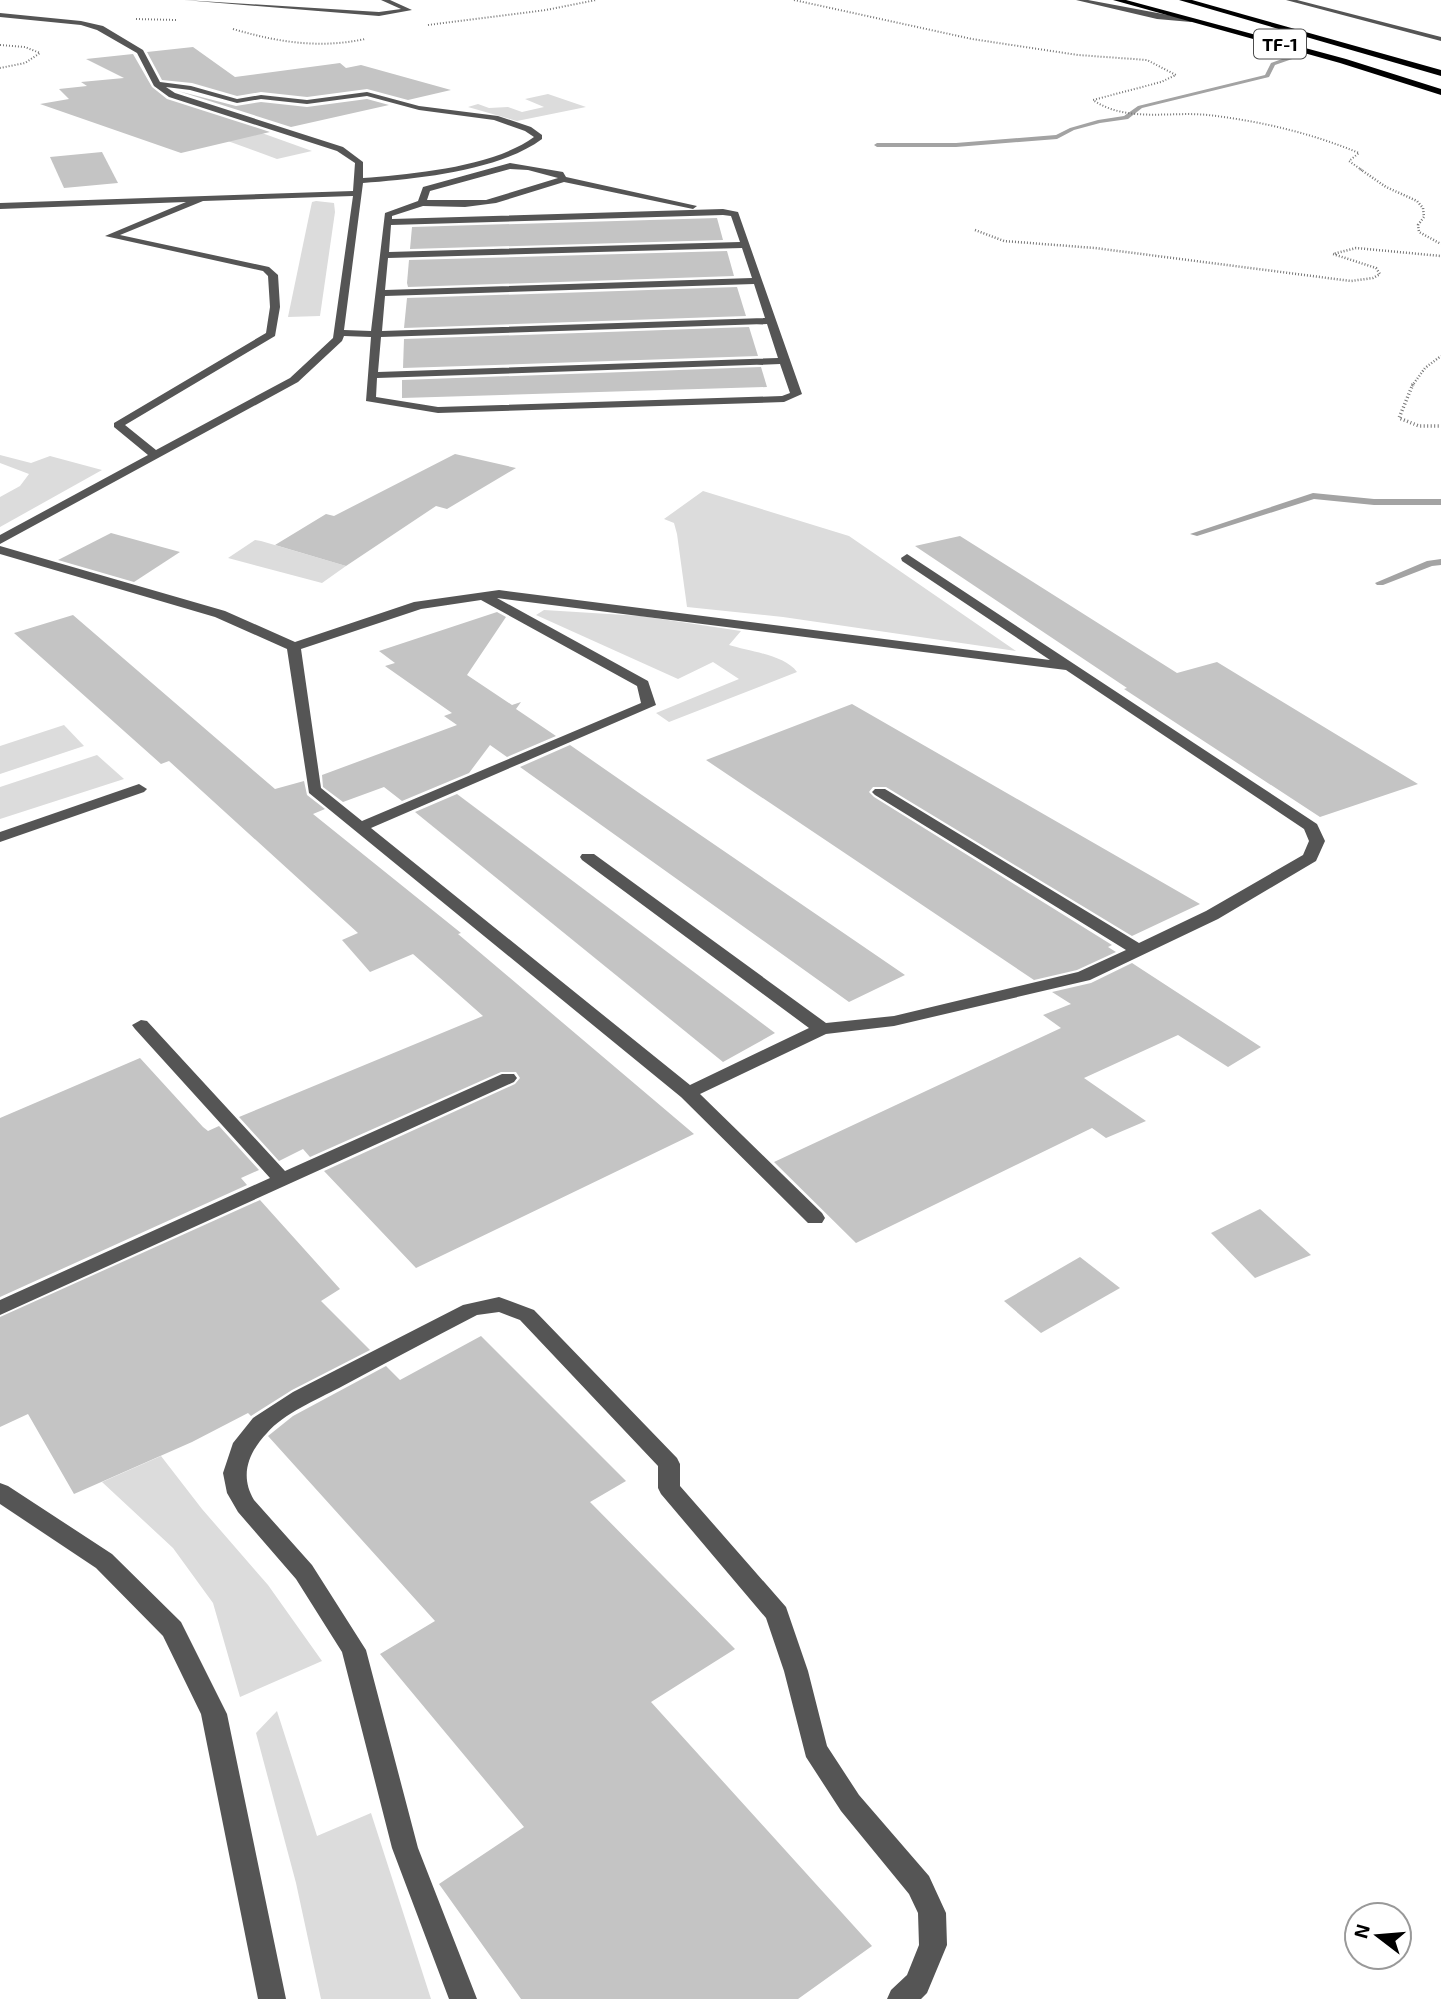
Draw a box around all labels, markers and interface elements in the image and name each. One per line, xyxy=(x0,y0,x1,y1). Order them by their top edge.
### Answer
road number: TF-1 xyxy=(1254,29,1306,58)
north arrow xyxy=(1343,1901,1413,1971)
text: N xyxy=(1348,1921,1374,1941)

